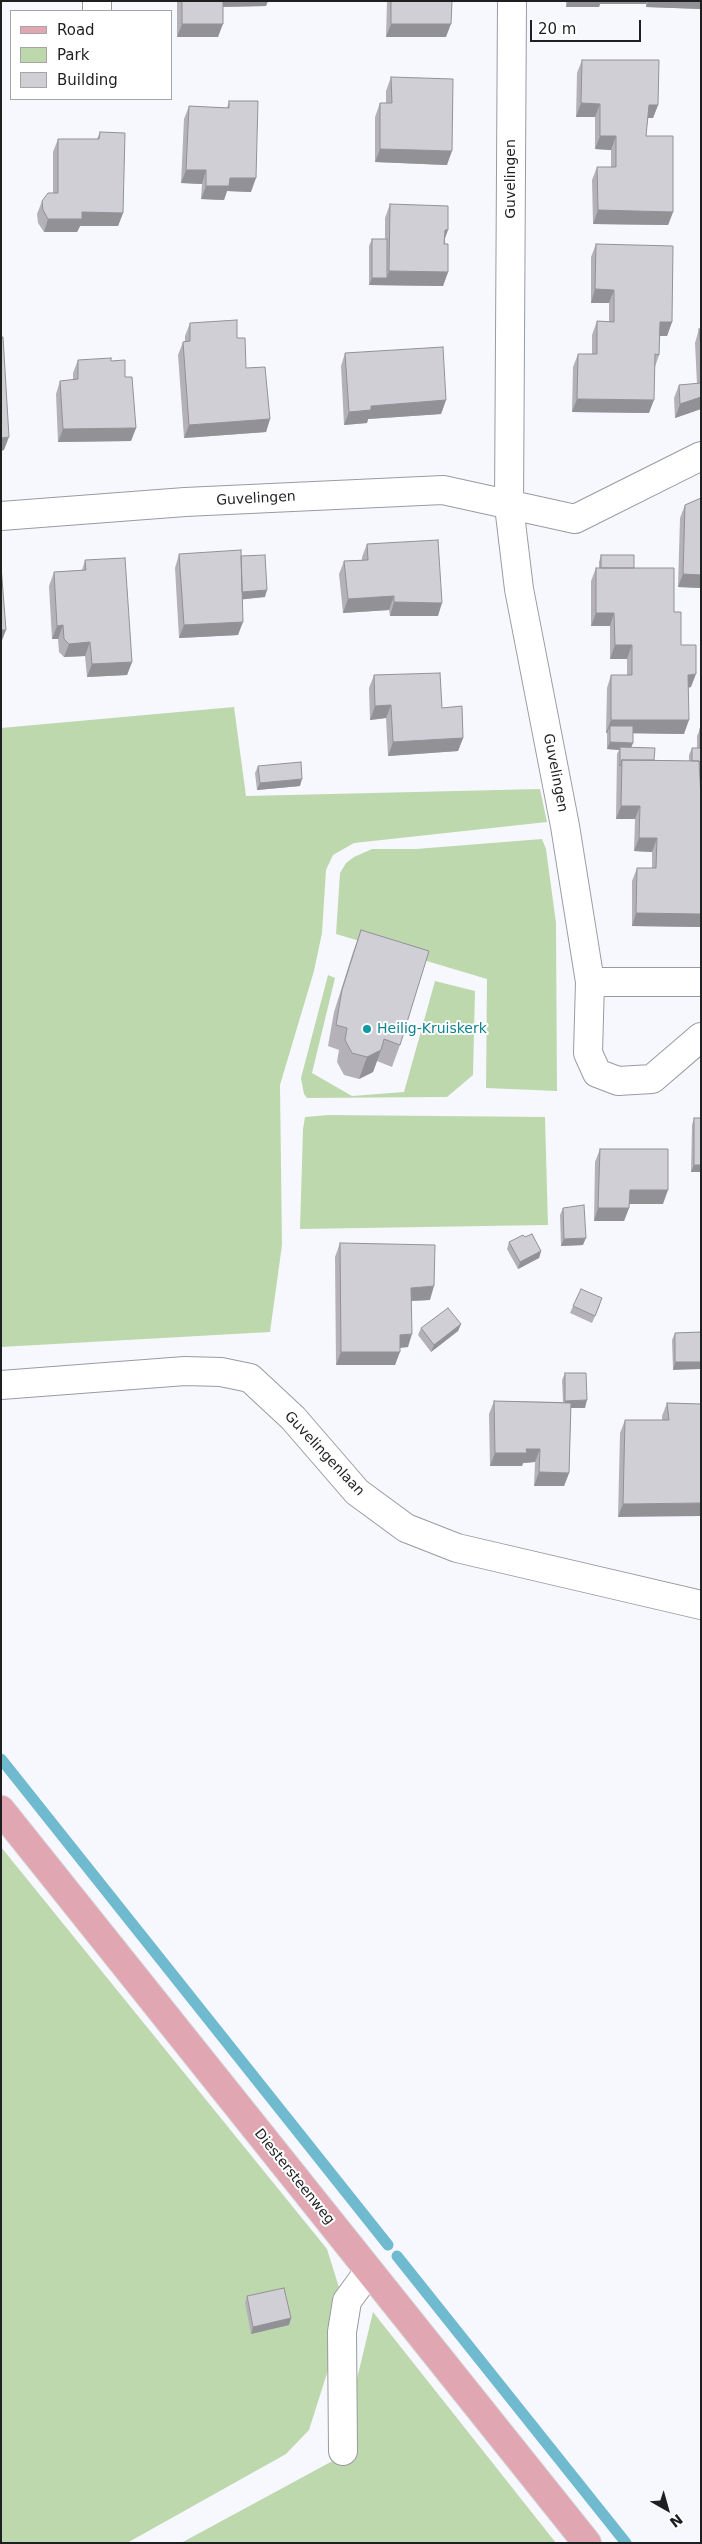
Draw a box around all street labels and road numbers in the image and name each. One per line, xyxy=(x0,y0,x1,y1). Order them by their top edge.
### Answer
street label: Guvelingen xyxy=(503,139,519,219)
street label: Guvelingen xyxy=(216,489,296,509)
street label: Guvelingen xyxy=(539,732,571,814)
street label: Guvelingenlaan xyxy=(280,1408,368,1500)
street label: Diestersteenweg xyxy=(250,2126,338,2228)

